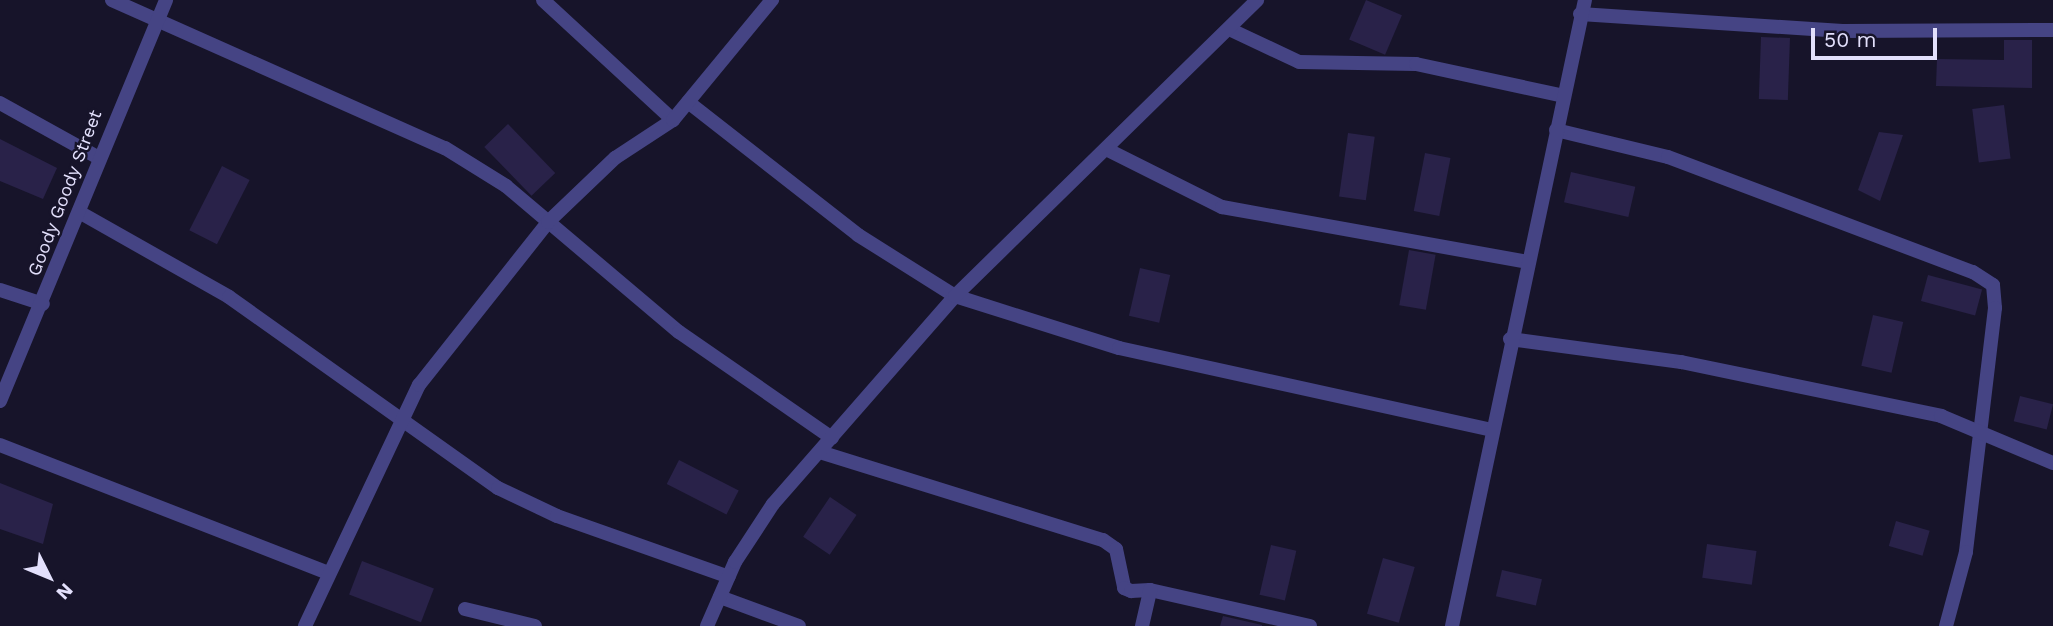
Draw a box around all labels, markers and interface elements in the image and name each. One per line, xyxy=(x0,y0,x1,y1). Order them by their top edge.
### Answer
scale bar xyxy=(1815,14,1941,58)
text: 50 m xyxy=(1824,27,1876,52)
street label: Goody Goody Street xyxy=(23,107,107,279)
north arrow xyxy=(14,542,84,612)
text: N xyxy=(52,579,78,605)

